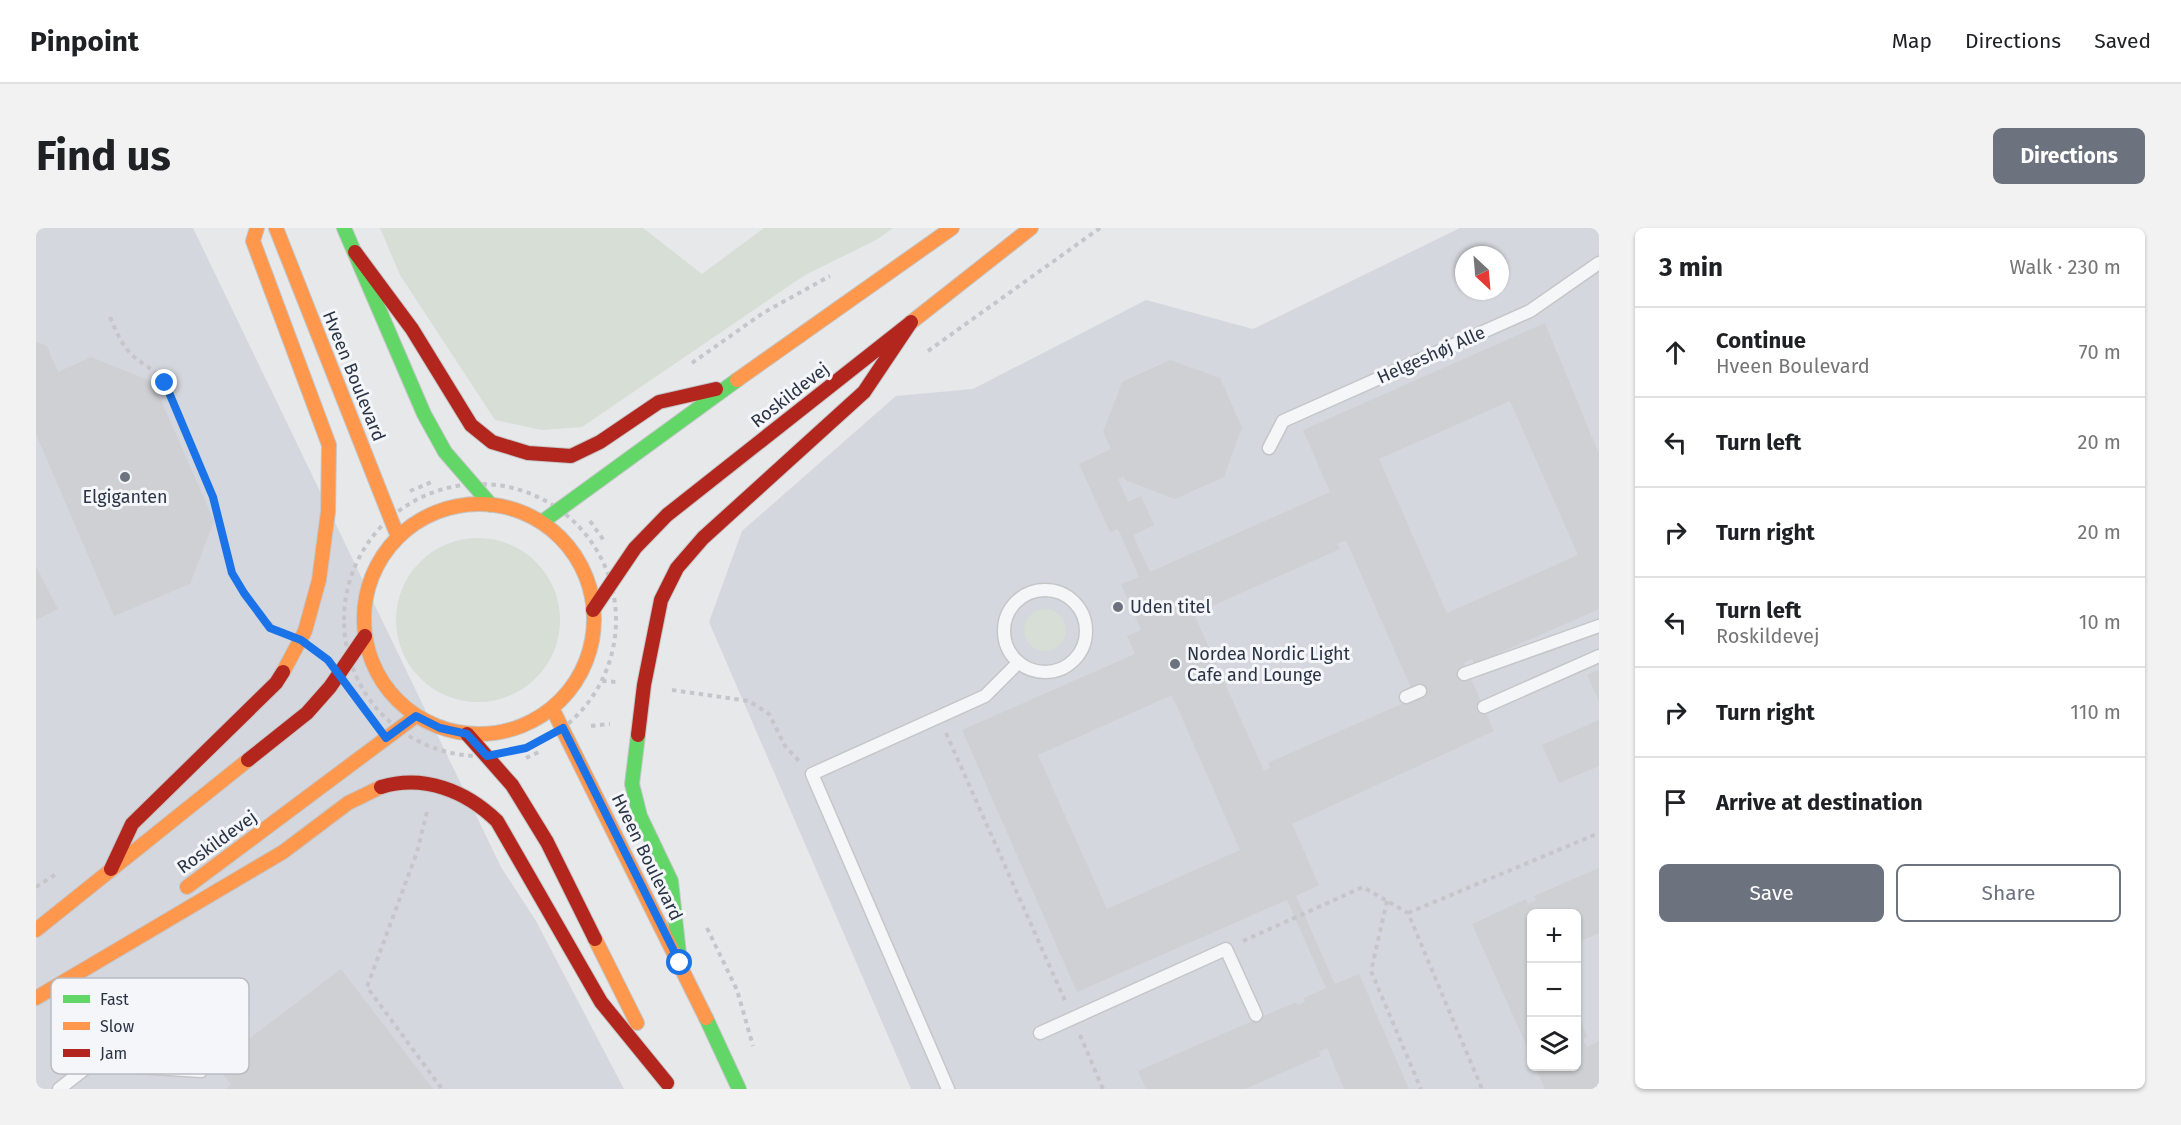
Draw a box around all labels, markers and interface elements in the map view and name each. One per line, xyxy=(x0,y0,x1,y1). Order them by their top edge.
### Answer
text: Pinpoint xyxy=(30,25,139,58)
text: Map xyxy=(1892,28,1932,54)
text: Directions xyxy=(1965,28,2061,54)
text: Saved xyxy=(2094,28,2151,54)
button: Directions xyxy=(1993,128,2145,184)
text: Find us xyxy=(36,131,171,181)
north arrow xyxy=(1455,246,1509,300)
text: 3 min xyxy=(1659,252,1723,283)
text: Walk · 230 m xyxy=(2010,255,2121,279)
street label: Hveen Boulevard xyxy=(318,308,390,444)
street label: Helgeshøj Alle xyxy=(1374,321,1488,389)
text: Continue xyxy=(1716,327,1806,354)
icon: ahead xyxy=(1659,336,1692,369)
text: 70 m xyxy=(2079,340,2121,364)
text: Hveen Boulevard xyxy=(1716,354,1870,378)
street label: Roskildevej xyxy=(747,358,833,432)
route end xyxy=(151,369,177,395)
icon: left xyxy=(1659,426,1692,459)
text: Turn left xyxy=(1716,429,1801,456)
text: 20 m xyxy=(2078,430,2121,454)
marker: Elgiganten xyxy=(118,470,132,484)
place label: Elgiganten xyxy=(82,486,168,508)
icon: right xyxy=(1659,516,1692,549)
text: Turn right xyxy=(1716,519,1815,546)
text: 20 m xyxy=(2078,520,2121,544)
place label: Uden titel xyxy=(1130,596,1211,618)
text: Turn left xyxy=(1716,597,1801,624)
marker: Uden titel xyxy=(1111,600,1125,614)
icon: left xyxy=(1659,606,1692,639)
text: 10 m xyxy=(2079,610,2121,634)
text: Roskildevej xyxy=(1716,624,1820,648)
place label: Nordea Nordic Light Cafe and Lounge xyxy=(1187,643,1351,686)
marker: Nordea Nordic Light Cafe and Lounge xyxy=(1168,657,1182,671)
icon: right xyxy=(1659,696,1692,729)
text: Turn right xyxy=(1716,699,1815,726)
text: 110 m xyxy=(2070,700,2121,724)
icon: arrive xyxy=(1659,786,1692,819)
text: Arrive at destination xyxy=(1716,789,1923,816)
street label: Hveen Boulevard xyxy=(607,790,687,924)
street label: Roskildevej xyxy=(173,806,261,878)
button: Save xyxy=(1659,864,1884,922)
button: Share xyxy=(1896,864,2121,922)
map controls xyxy=(1527,909,1581,1071)
button: + xyxy=(1527,909,1581,963)
route start xyxy=(666,949,692,975)
button: − xyxy=(1527,963,1581,1017)
legend xyxy=(51,978,249,1074)
text: Fast xyxy=(100,990,129,1009)
text: Slow xyxy=(100,1017,135,1036)
button: layers xyxy=(1527,1017,1581,1071)
text: Jam xyxy=(100,1044,127,1063)

